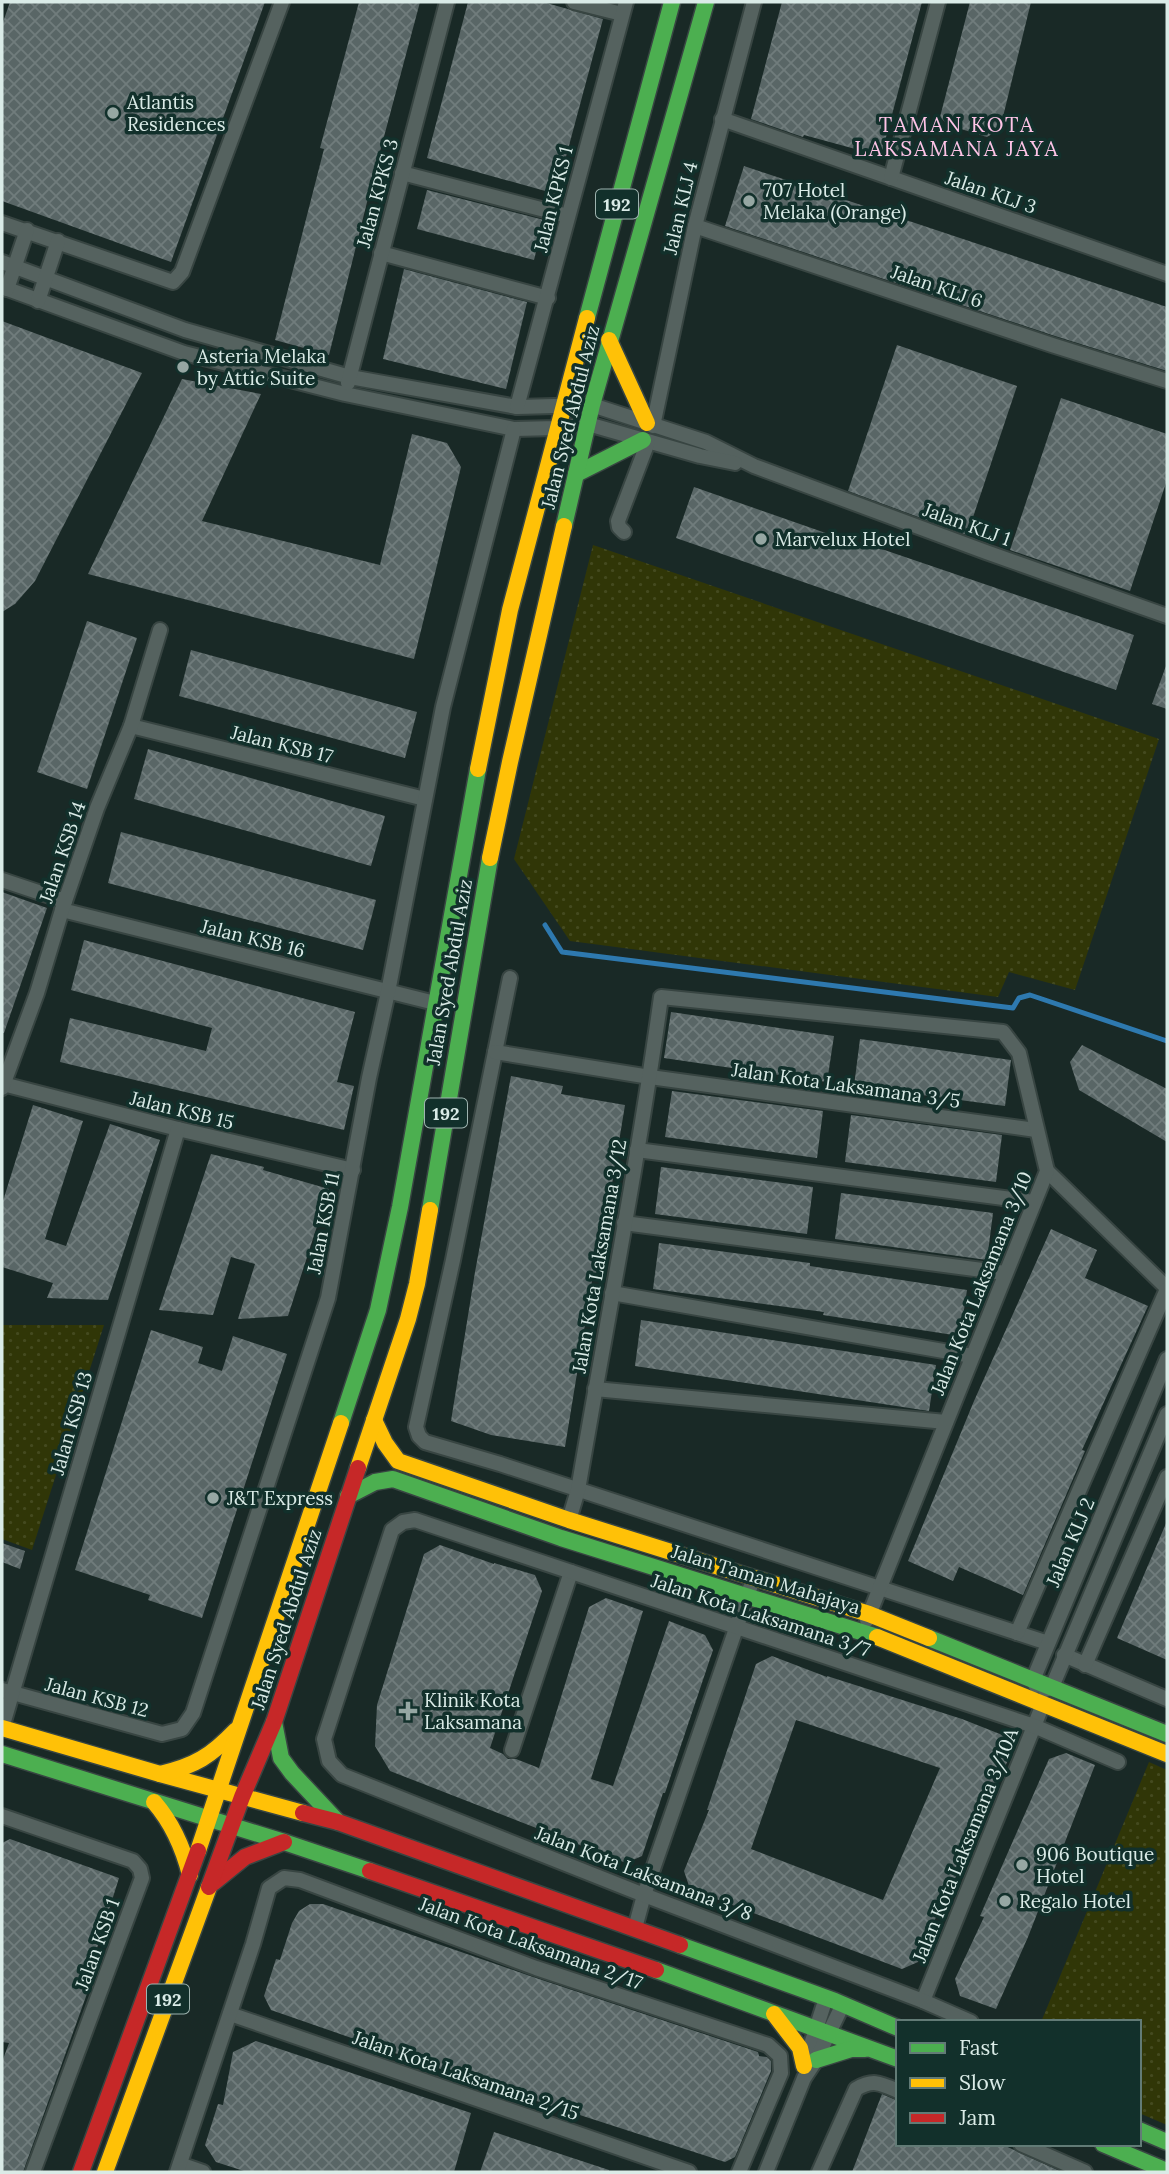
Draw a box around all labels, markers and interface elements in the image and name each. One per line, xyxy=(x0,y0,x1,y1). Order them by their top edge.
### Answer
place label: Atlantis Residences xyxy=(126,90,226,136)
marker: Atlantis Residences xyxy=(105,105,121,121)
district label: TAMAN KOTA LAKSAMANA JAYA xyxy=(854,111,1060,162)
street label: Jalan KPKS 3 xyxy=(351,136,403,251)
street label: Jalan KPKS 1 xyxy=(528,144,578,255)
street label: Jalan KLJ 4 xyxy=(657,159,702,258)
street label: Jalan KLJ 3 xyxy=(941,165,1040,219)
place label: 707 Hotel Melaka (Orange) xyxy=(763,178,906,225)
road number: 192 xyxy=(596,190,638,218)
marker: 707 Hotel Melaka (Orange) xyxy=(741,193,757,209)
street label: Jalan KLJ 6 xyxy=(887,259,986,313)
street label: Jalan Syed Abdul Aziz xyxy=(535,323,604,512)
place label: Asteria Melaka by Attic Suite xyxy=(196,344,326,390)
marker: Asteria Melaka by Attic Suite xyxy=(175,359,191,375)
street label: Jalan KLJ 1 xyxy=(919,497,1014,551)
place label: Marvelux Hotel xyxy=(775,527,910,551)
marker: Marvelux Hotel xyxy=(753,531,769,547)
street label: Jalan KSB 17 xyxy=(227,719,336,768)
street label: Jalan KSB 14 xyxy=(33,798,91,907)
street label: Jalan Syed Abdul Aziz xyxy=(421,877,477,1068)
street label: Jalan KSB 16 xyxy=(197,913,308,963)
street label: Jalan Kota Laksamana 3/5 xyxy=(729,1057,962,1114)
street label: Jalan KSB 15 xyxy=(127,1085,236,1134)
road number: 192 xyxy=(425,1098,467,1128)
street label: Jalan Kota Laksamana 3/12 xyxy=(566,1137,632,1376)
street label: Jalan Kota Laksamana 3/10 xyxy=(925,1168,1038,1400)
street label: Jalan KSB 11 xyxy=(301,1170,345,1277)
street label: Jalan KSB 13 xyxy=(45,1369,97,1478)
place label: J&T Express xyxy=(226,1486,333,1510)
marker: J&T Express xyxy=(205,1490,221,1506)
street label: Jalan KLJ 2 xyxy=(1040,1494,1099,1591)
street label: Jalan Syed Abdul Aziz xyxy=(245,1526,326,1713)
street label: Jalan Taman Mahajaya xyxy=(668,1539,863,1619)
street label: Jalan Kota Laksamana 3/7 xyxy=(647,1568,874,1663)
street label: Jalan KSB 12 xyxy=(42,1671,151,1722)
place label: Klinik Kota Laksamana xyxy=(424,1688,522,1734)
marker: Klinik Kota Laksamana xyxy=(398,1701,418,1721)
street label: Jalan Kota Laksamana 3/10A xyxy=(907,1723,1024,1967)
street label: Jalan Kota Laksamana 3/8 xyxy=(531,1820,756,1926)
place label: 906 Boutique Hotel xyxy=(1036,1842,1154,1888)
marker: 906 Boutique Hotel xyxy=(1014,1857,1030,1873)
place label: Regalo Hotel xyxy=(1019,1889,1131,1913)
street label: Jalan Kota Laksamana 2/17 xyxy=(415,1891,646,1996)
marker: Regalo Hotel xyxy=(997,1893,1013,1909)
street label: Jalan KSB 1 xyxy=(69,1895,125,1994)
road number: 192 xyxy=(147,1984,189,2013)
legend xyxy=(896,2020,1141,2146)
street label: Jalan Kota Laksamana 2/15 xyxy=(349,2025,582,2126)
text: Fast xyxy=(959,2034,999,2061)
text: Slow xyxy=(959,2069,1006,2096)
text: Jam xyxy=(958,2104,996,2131)

